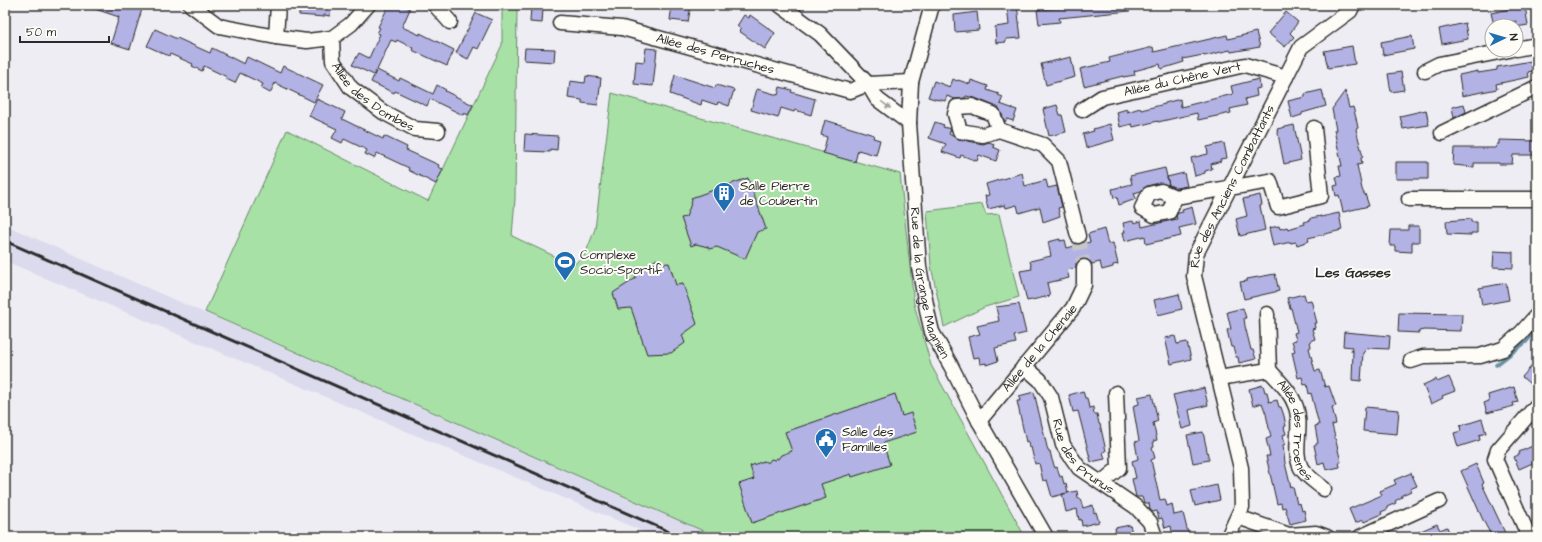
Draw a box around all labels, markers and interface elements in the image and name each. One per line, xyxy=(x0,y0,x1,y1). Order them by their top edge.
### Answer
scale bar xyxy=(20,18,109,44)
north arrow xyxy=(1484,18,1524,58)
text: 50 m xyxy=(26,24,57,41)
street label: Allée des Perruches xyxy=(654,29,777,79)
text: N xyxy=(1506,33,1521,41)
street label: Allée du Chêne Vert xyxy=(1122,57,1243,101)
street label: Allée des Dombes xyxy=(327,58,418,136)
one-way arrow xyxy=(880,101,891,110)
street label: Rue des Anciens Combattants xyxy=(1186,101,1279,269)
place label: Salle Pierre de Coubertin xyxy=(740,177,818,210)
building icon: Salle Pierre de Coubertin xyxy=(711,180,737,213)
street label: Rue de la Grange Magnien xyxy=(906,207,954,362)
place label: Complexe Socio-Sportif xyxy=(580,246,663,279)
sports icon: Complexe Socio-Sportif xyxy=(552,249,578,282)
district label: Les Gasses xyxy=(1315,263,1391,283)
street label: Allée de la Chenaie xyxy=(998,300,1082,396)
street label: Allée des Troenes xyxy=(1273,375,1317,486)
street label: Rue des Prunus xyxy=(1048,417,1118,499)
place label: Salle des Familles xyxy=(842,423,894,456)
public building icon: Salle des Familles xyxy=(813,426,839,459)

